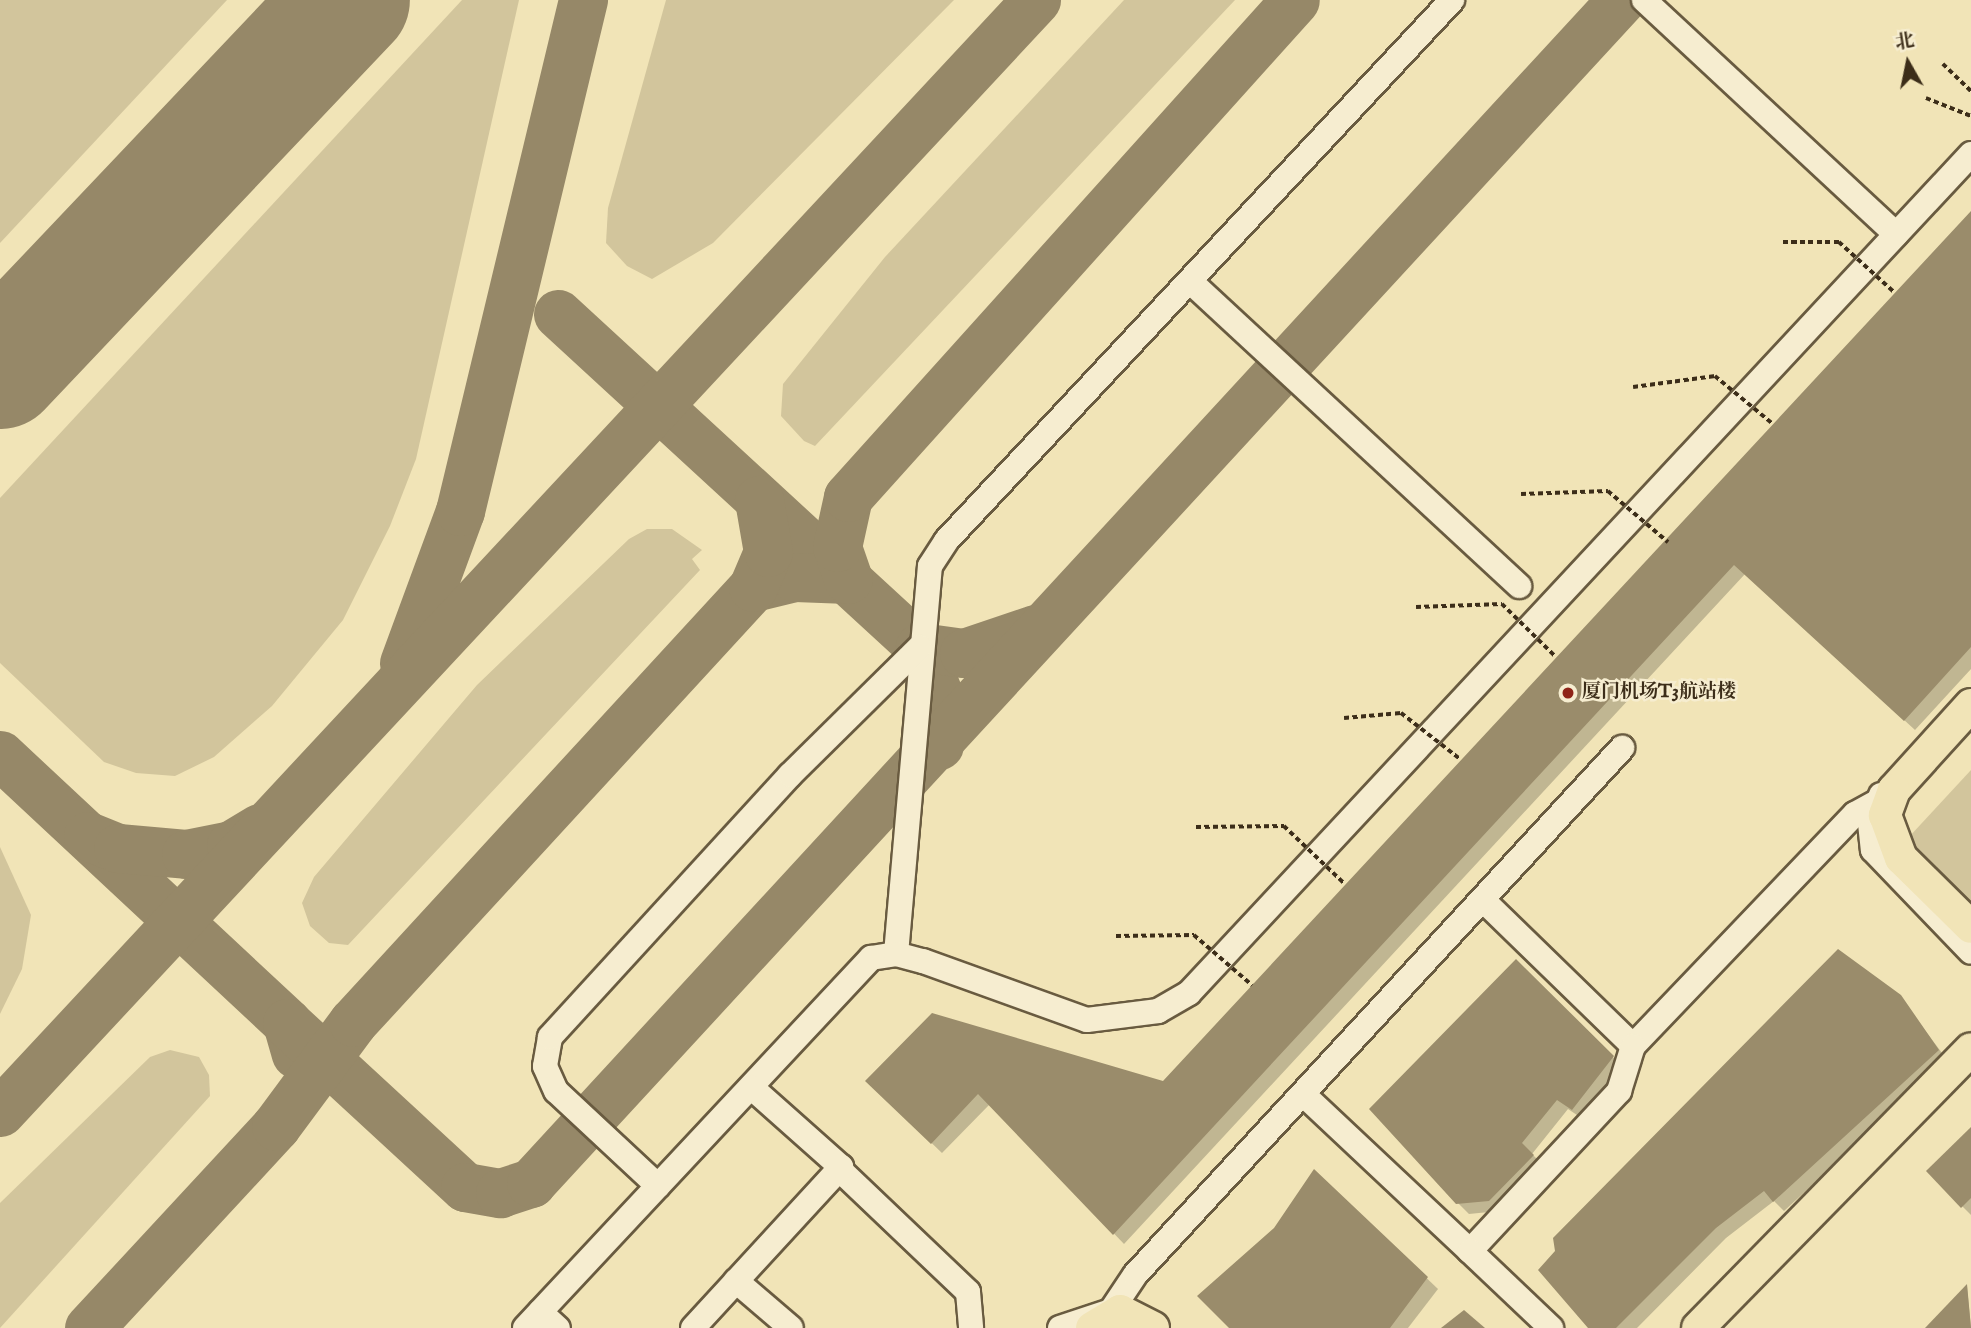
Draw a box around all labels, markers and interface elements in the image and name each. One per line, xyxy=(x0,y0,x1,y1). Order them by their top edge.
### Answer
north arrow xyxy=(1873,28,1943,98)
text: 北 xyxy=(1893,29,1916,56)
place label: 厦门机场T3航站楼 xyxy=(1582,682,1736,704)
marker: 厦门机场T3航站楼 xyxy=(1560,685,1576,701)

